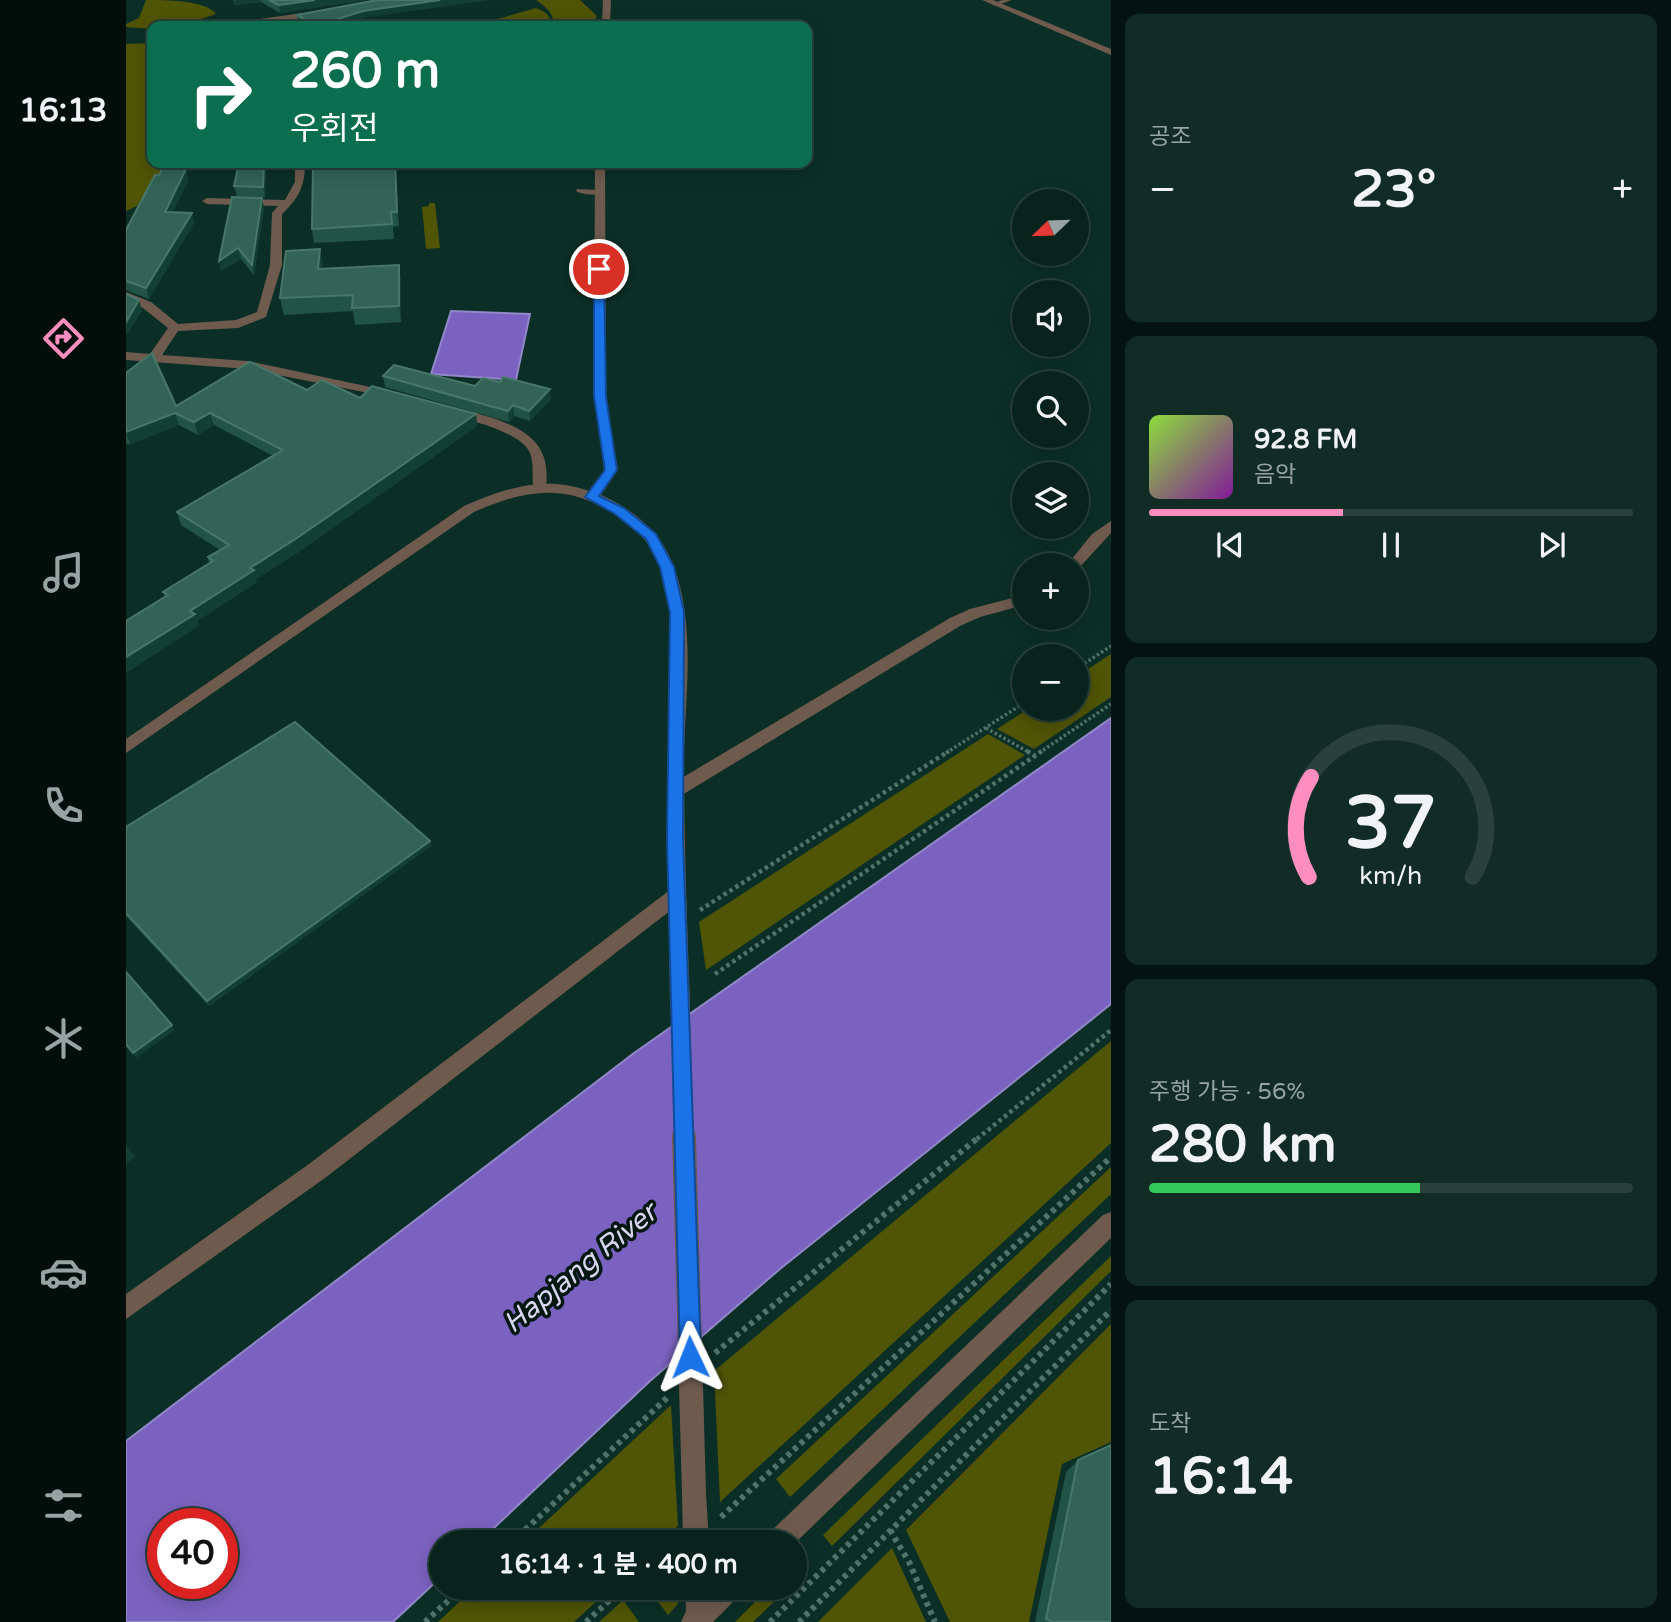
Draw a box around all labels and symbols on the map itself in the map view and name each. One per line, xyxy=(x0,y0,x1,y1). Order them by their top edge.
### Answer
north arrow xyxy=(1012,189,1088,266)
pin xyxy=(569,239,629,299)
water label: Hapjang River xyxy=(496,1194,666,1340)
position arrow xyxy=(653,1320,727,1394)
speed limit sign: 40 xyxy=(147,1508,238,1599)

